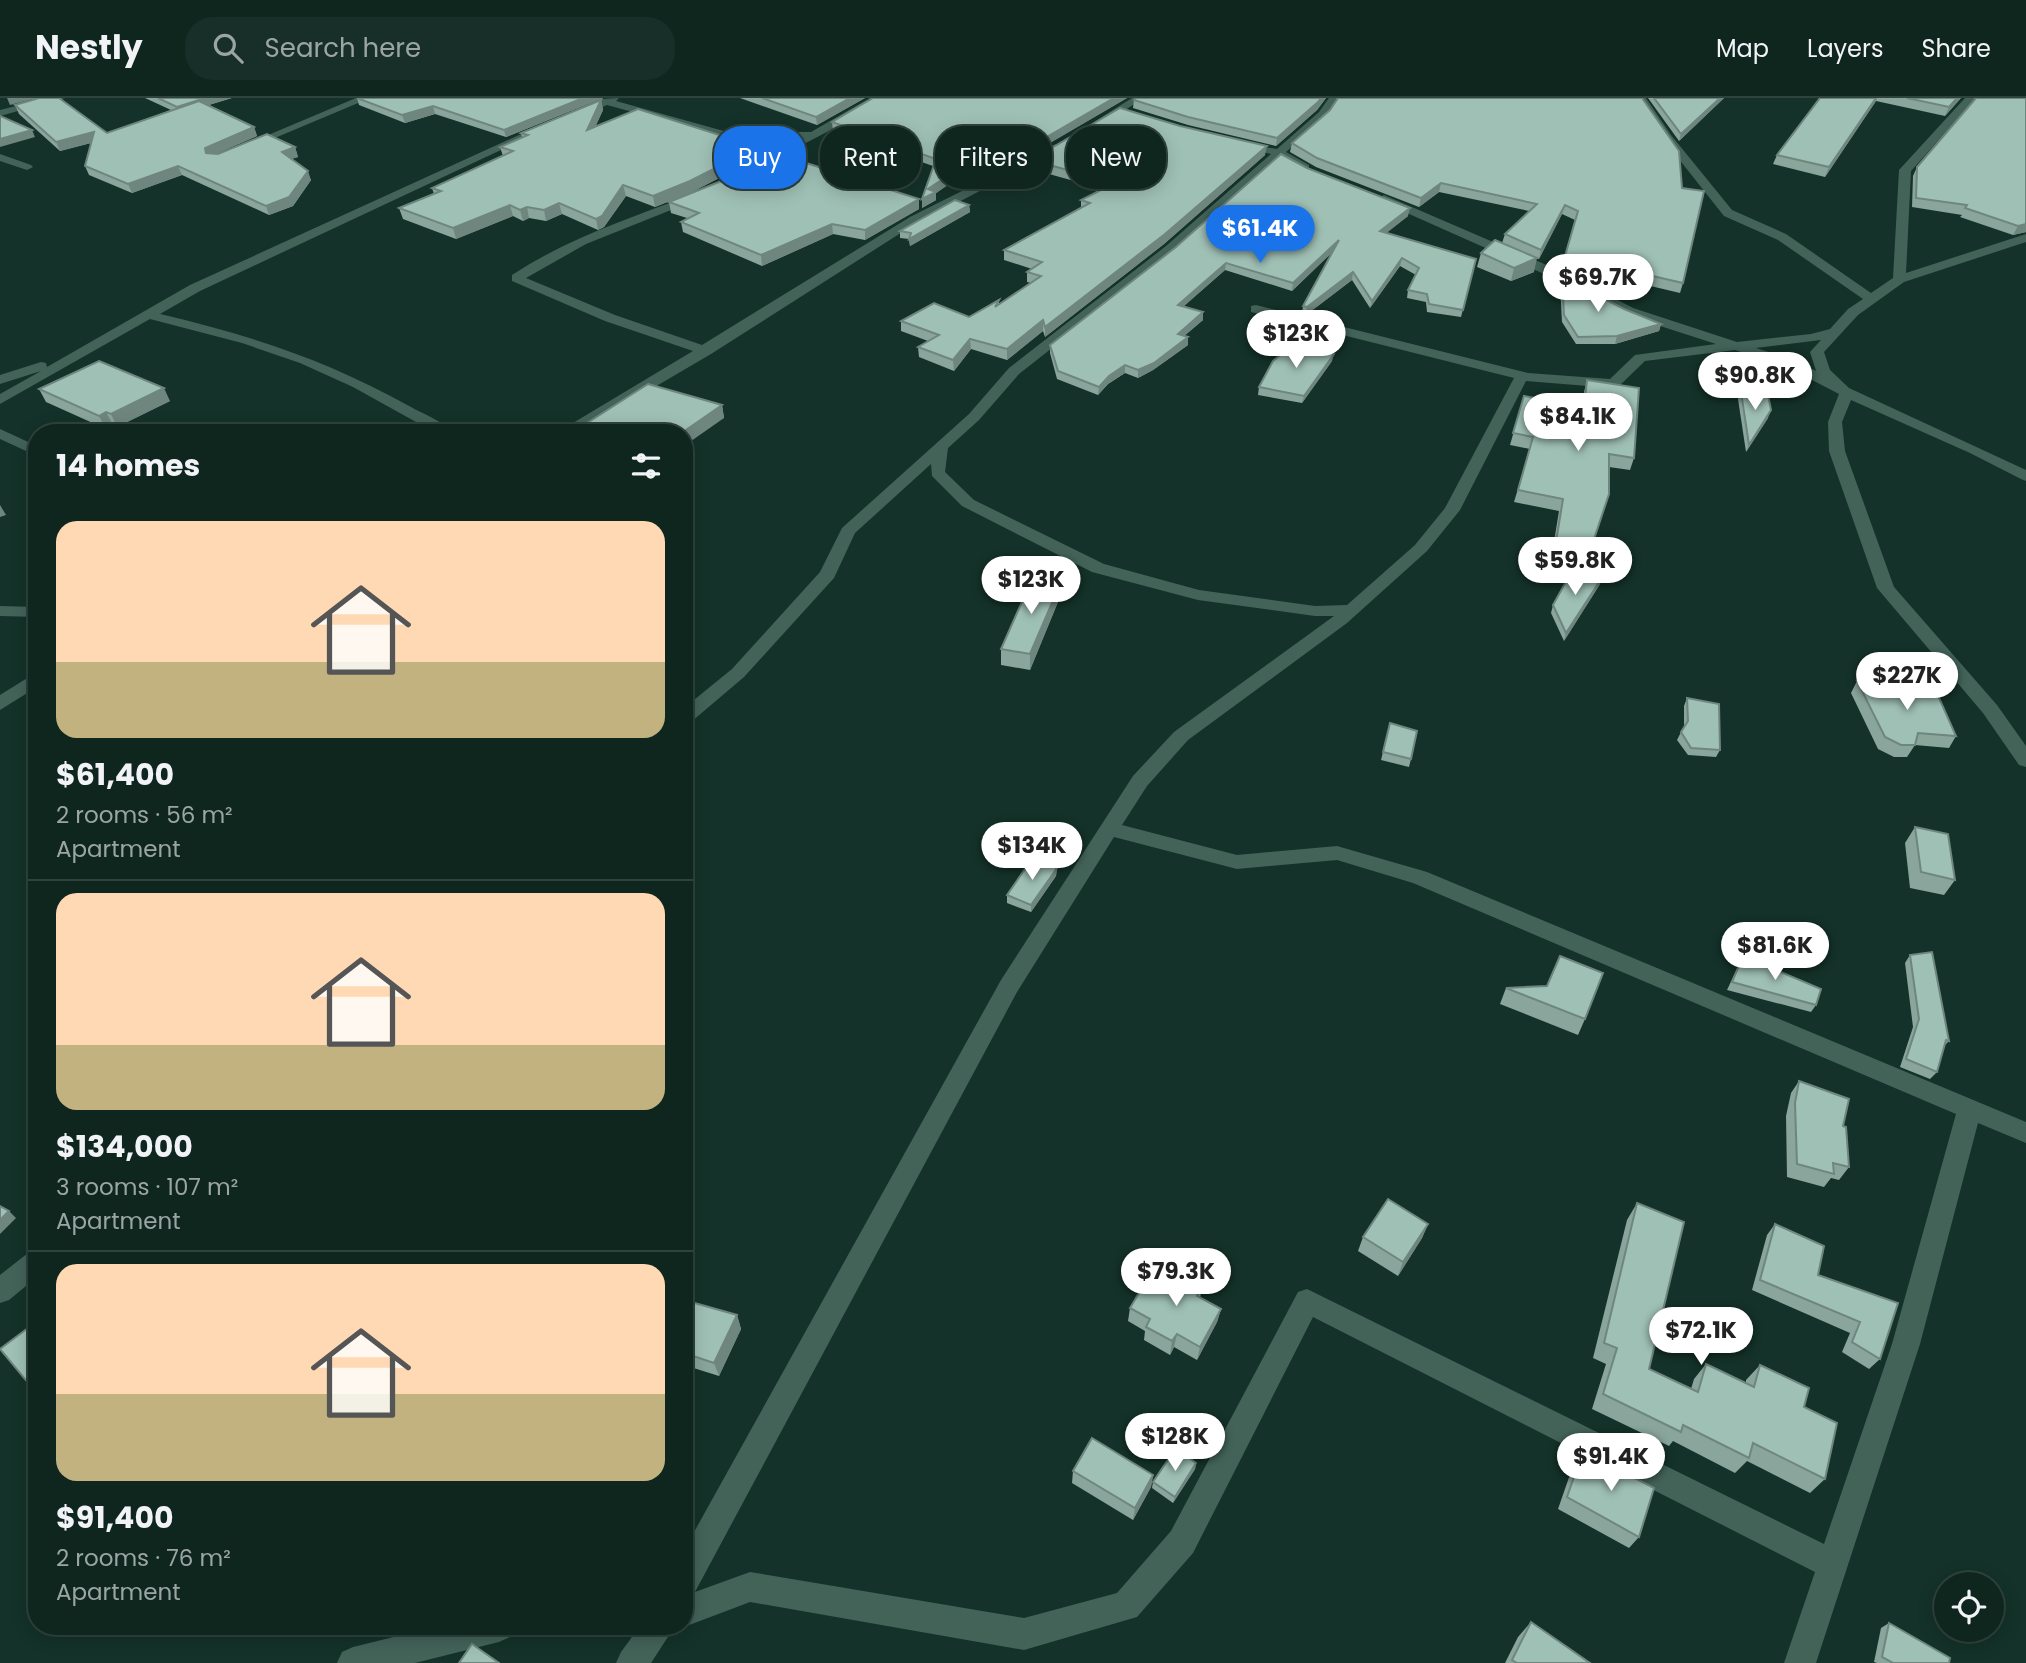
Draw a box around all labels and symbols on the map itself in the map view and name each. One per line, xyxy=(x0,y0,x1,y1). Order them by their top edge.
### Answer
pin: $61.4K xyxy=(1203,206,1317,265)
pin: $69.7K xyxy=(1541,254,1655,314)
pin: $123K xyxy=(1247,310,1345,370)
pin: $90.8K xyxy=(1698,352,1812,412)
pin: $84.1K xyxy=(1521,394,1635,453)
pin: $59.8K xyxy=(1518,538,1632,597)
pin: $123K xyxy=(982,556,1080,616)
pin: $227K xyxy=(1858,652,1956,712)
pin: $134K xyxy=(983,822,1081,882)
pin: $81.6K xyxy=(1718,922,1832,982)
pin: $79.3K xyxy=(1119,1248,1233,1308)
pin: $72.1K xyxy=(1644,1308,1758,1367)
pin: $128K xyxy=(1126,1414,1224,1473)
pin: $91.4K xyxy=(1554,1434,1668,1493)

